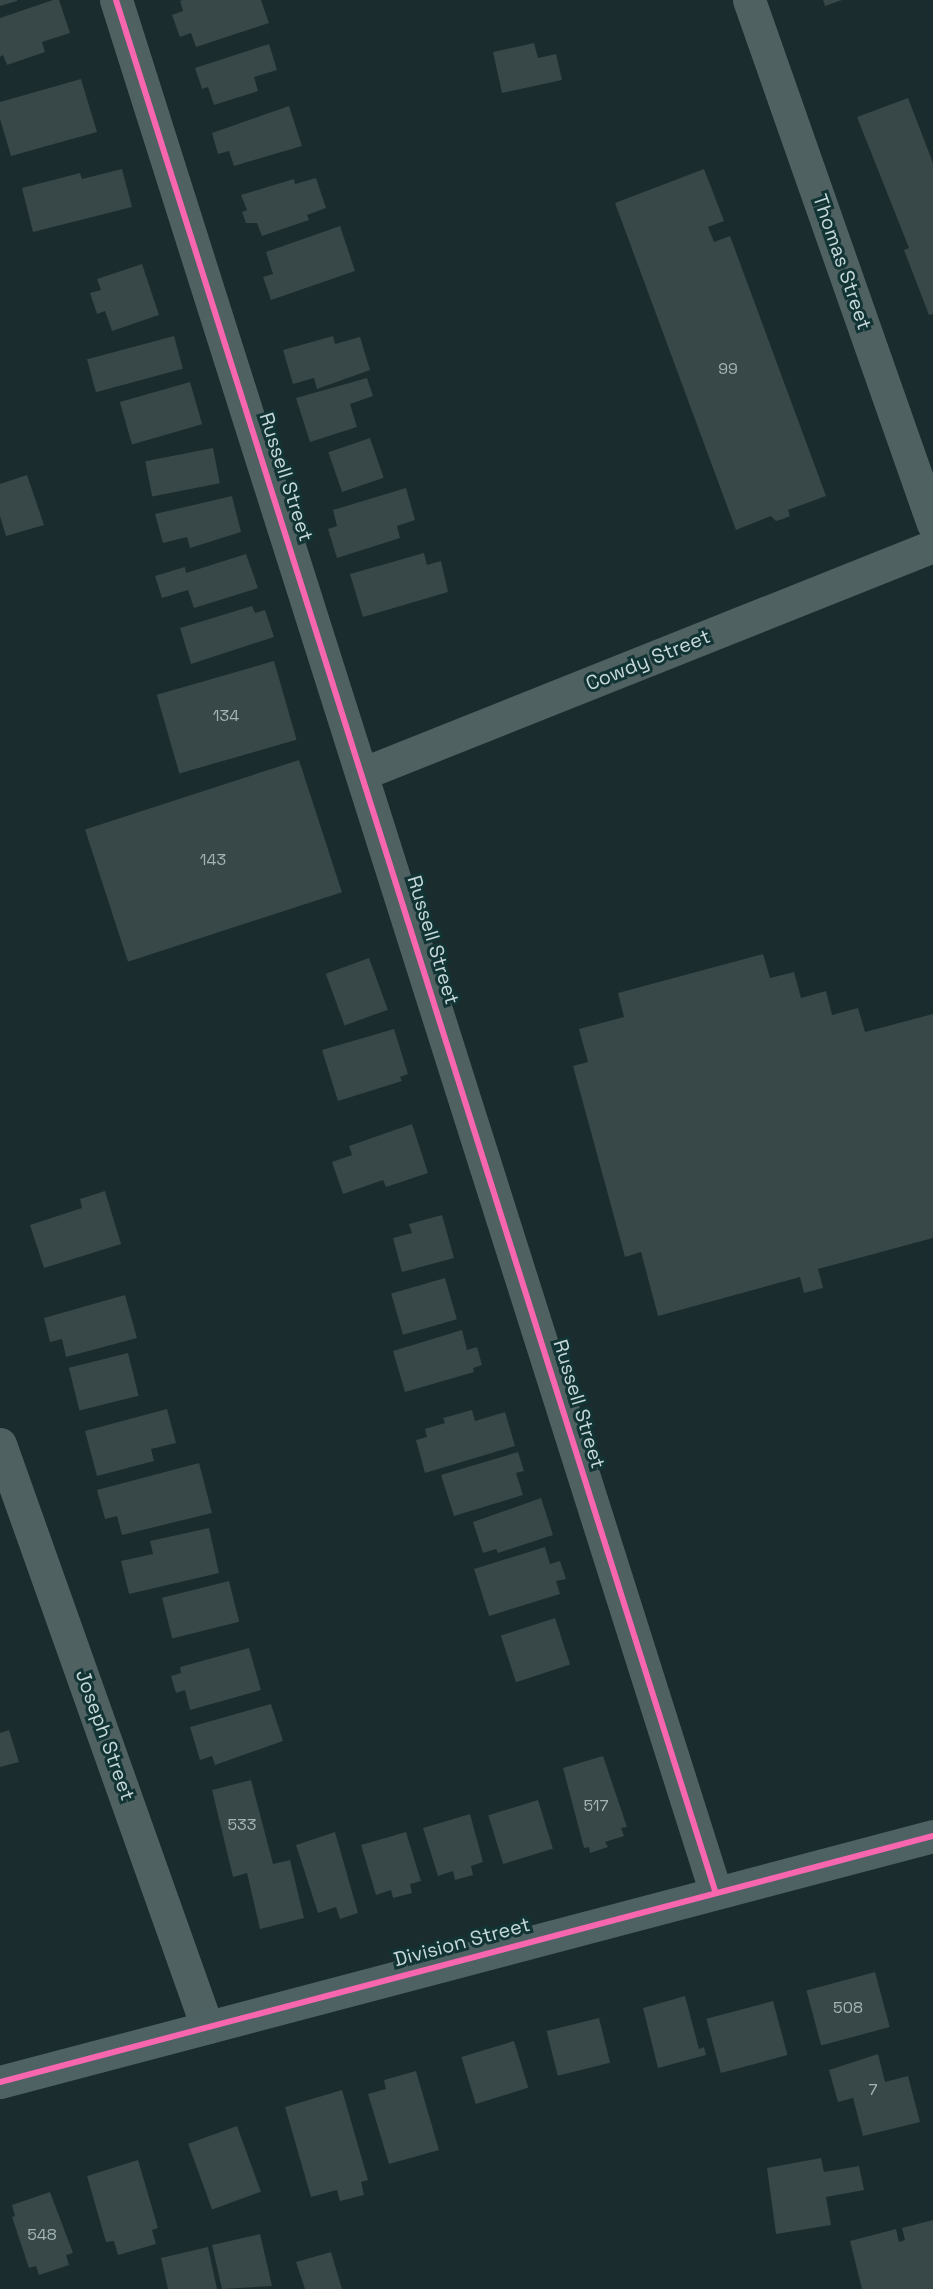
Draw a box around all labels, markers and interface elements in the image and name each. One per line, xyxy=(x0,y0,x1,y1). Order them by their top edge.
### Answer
street label: Thomas Street xyxy=(808,191,876,333)
house number: 99 xyxy=(718,359,738,379)
street label: Russell Street xyxy=(254,410,318,544)
street label: Cowdy Street xyxy=(582,624,714,696)
house number: 134 xyxy=(213,706,239,726)
house number: 143 xyxy=(200,850,226,870)
street label: Russell Street xyxy=(402,872,464,1008)
street label: Russell Street xyxy=(548,1336,610,1472)
street label: Joseph Street xyxy=(70,1666,140,1804)
house number: 517 xyxy=(583,1796,609,1816)
house number: 533 xyxy=(228,1815,256,1835)
street label: Division Street xyxy=(391,1912,533,1972)
house number: 508 xyxy=(833,1998,863,2018)
house number: 7 xyxy=(868,2080,878,2100)
house number: 548 xyxy=(27,2225,57,2245)

